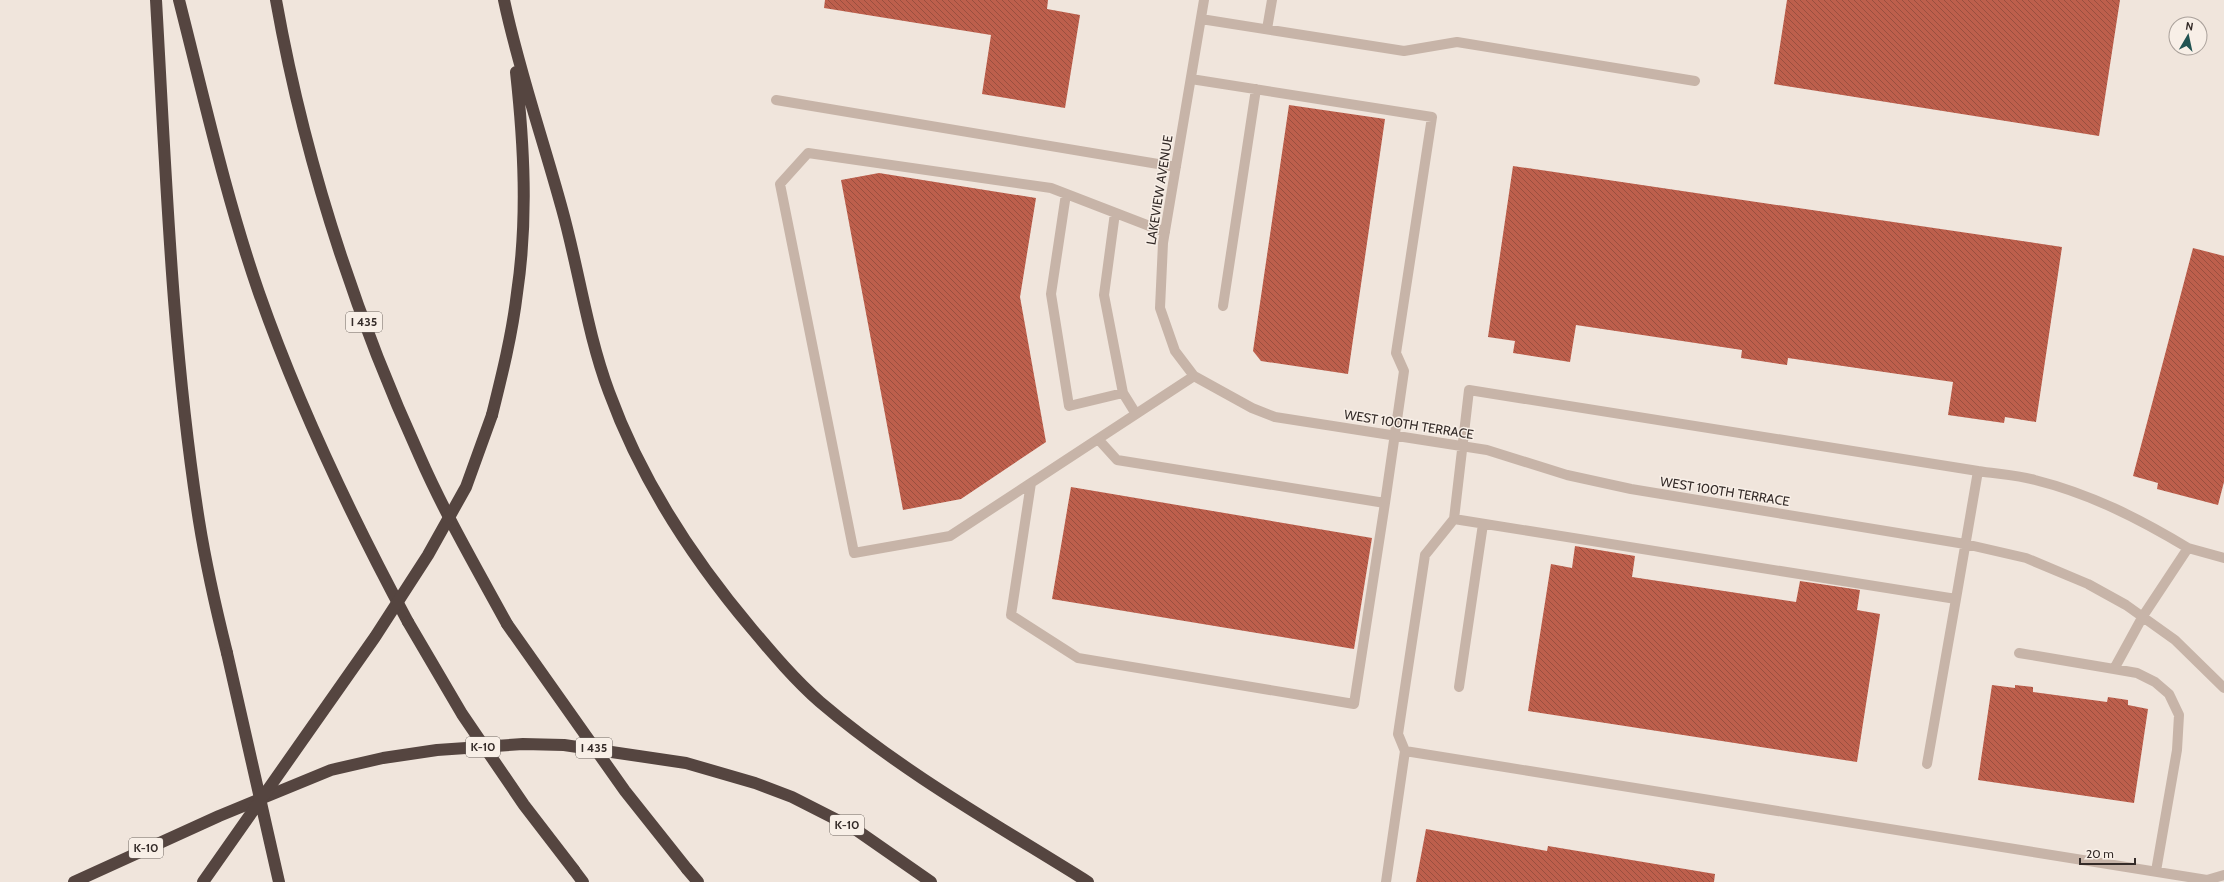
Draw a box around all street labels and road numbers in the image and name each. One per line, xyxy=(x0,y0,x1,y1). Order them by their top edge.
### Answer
street label: LAKEVIEW AVENUE xyxy=(1142,134,1176,246)
road number: I 435 xyxy=(346,312,382,332)
street label: WEST 100TH TERRACE xyxy=(1343,406,1475,442)
street label: WEST 100TH TERRACE xyxy=(1659,473,1791,509)
road number: K-10 xyxy=(466,737,500,757)
road number: I 435 xyxy=(576,738,612,758)
road number: K-10 xyxy=(830,815,864,835)
road number: K-10 xyxy=(129,838,163,858)

